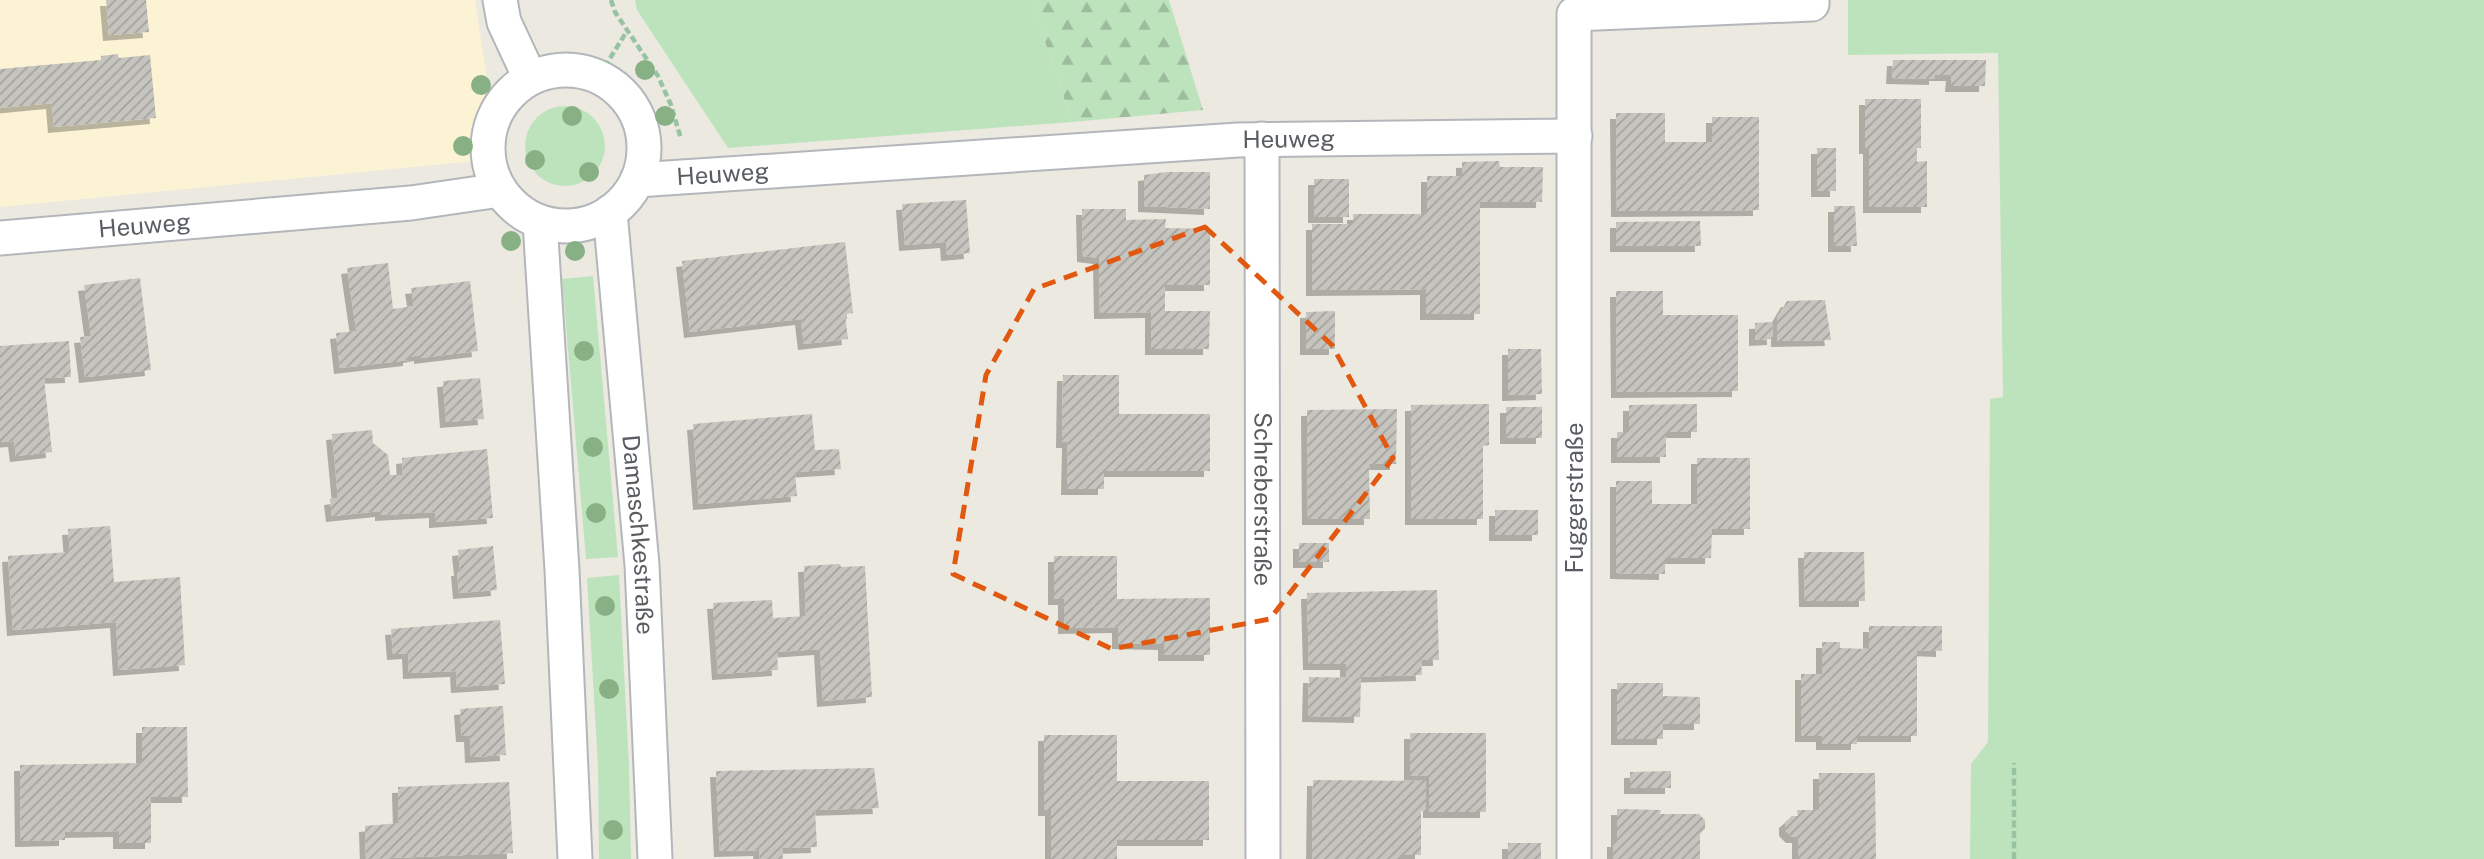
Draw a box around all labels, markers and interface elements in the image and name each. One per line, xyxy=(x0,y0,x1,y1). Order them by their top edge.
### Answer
street label: Heuweg xyxy=(1242,124,1335,153)
street label: Heuweg xyxy=(676,156,770,190)
street label: Heuweg xyxy=(97,207,192,243)
street label: Schreberstraße xyxy=(1249,412,1278,586)
street label: Fuggerstraße xyxy=(1560,422,1588,574)
street label: Damaschkestraße xyxy=(617,434,660,635)

